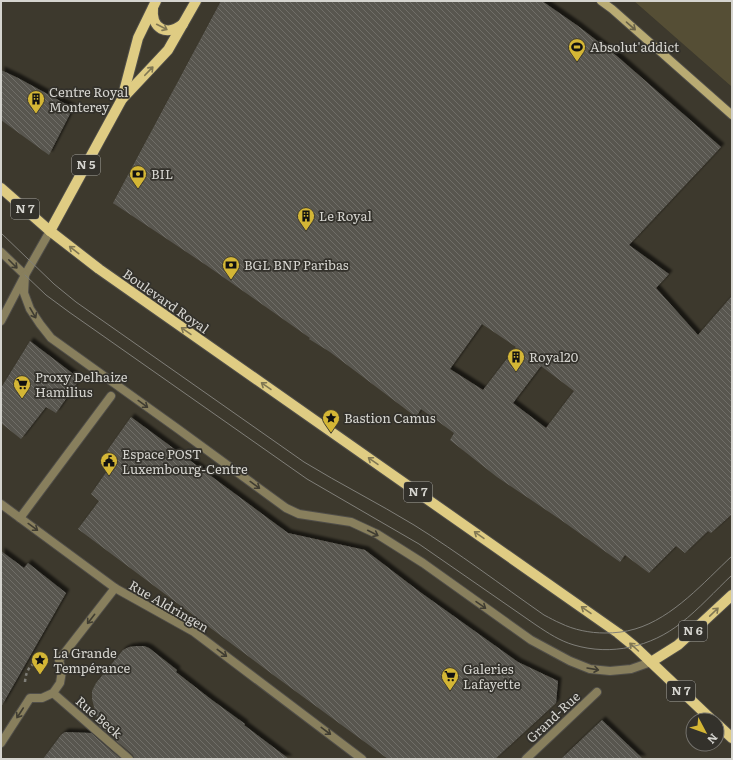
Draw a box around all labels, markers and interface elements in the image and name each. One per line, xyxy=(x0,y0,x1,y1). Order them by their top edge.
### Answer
one-way arrow xyxy=(626,21,636,31)
one-way arrow xyxy=(156,24,168,32)
sports icon: Absolut'addict xyxy=(567,37,587,62)
place label: Absolut'addict xyxy=(590,37,680,56)
one-way arrow xyxy=(144,66,153,76)
place label: Centre Royal Monterey xyxy=(49,82,129,116)
building icon: Centre Royal Monterey xyxy=(26,89,46,114)
road number: N 5 xyxy=(72,155,100,175)
bank icon: BIL xyxy=(128,164,148,189)
place label: BIL xyxy=(151,164,173,183)
road number: N 7 xyxy=(11,199,39,219)
building icon: Le Royal xyxy=(296,206,316,231)
place label: Le Royal xyxy=(319,206,372,225)
one-way arrow xyxy=(69,246,80,255)
bank icon: BGL BNP Paribas xyxy=(221,255,241,280)
place label: BGL BNP Paribas xyxy=(244,255,349,274)
one-way arrow xyxy=(8,259,18,269)
street label: Boulevard Royal xyxy=(119,264,214,338)
one-way arrow xyxy=(29,306,37,318)
one-way arrow xyxy=(180,326,192,334)
building icon: Royal20 xyxy=(506,347,526,372)
place label: Royal20 xyxy=(529,347,579,366)
place label: Proxy Delhaize Hamilius xyxy=(35,367,128,401)
supermarket icon: Proxy Delhaize Hamilius xyxy=(12,374,32,399)
one-way arrow xyxy=(261,382,272,390)
one-way arrow xyxy=(137,399,148,408)
place icon: Bastion Camus xyxy=(321,408,341,433)
place label: Bastion Camus xyxy=(344,408,436,427)
place label: Espace POST Luxembourg-Centre xyxy=(122,444,248,478)
public building icon: Espace POST Luxembourg-Centre xyxy=(99,451,119,476)
one-way arrow xyxy=(368,457,379,465)
one-way arrow xyxy=(249,481,260,490)
road number: N 7 xyxy=(404,482,432,502)
one-way arrow xyxy=(27,523,38,531)
one-way arrow xyxy=(367,530,379,537)
one-way arrow xyxy=(474,531,485,540)
street label: Rue Aldringen xyxy=(126,575,213,636)
one-way arrow xyxy=(475,601,486,609)
one-way arrow xyxy=(580,606,591,614)
one-way arrow xyxy=(709,607,719,617)
one-way arrow xyxy=(87,613,95,624)
road number: N 6 xyxy=(679,621,707,641)
place label: La Grande Tempérance xyxy=(53,643,130,677)
one-way arrow xyxy=(630,643,640,652)
one-way arrow xyxy=(216,649,227,657)
place icon: La Grande Tempérance xyxy=(30,650,50,675)
place label: Galeries Lafayette xyxy=(463,659,521,693)
one-way arrow xyxy=(586,665,599,673)
supermarket icon: Galeries Lafayette xyxy=(440,666,460,691)
road number: N 7 xyxy=(667,681,695,701)
street label: Grand-Rue xyxy=(521,686,584,747)
street label: Rue Beck xyxy=(72,691,128,743)
one-way arrow xyxy=(16,707,25,718)
north arrow xyxy=(685,712,725,752)
one-way arrow xyxy=(320,727,331,735)
text: N xyxy=(704,730,722,748)

